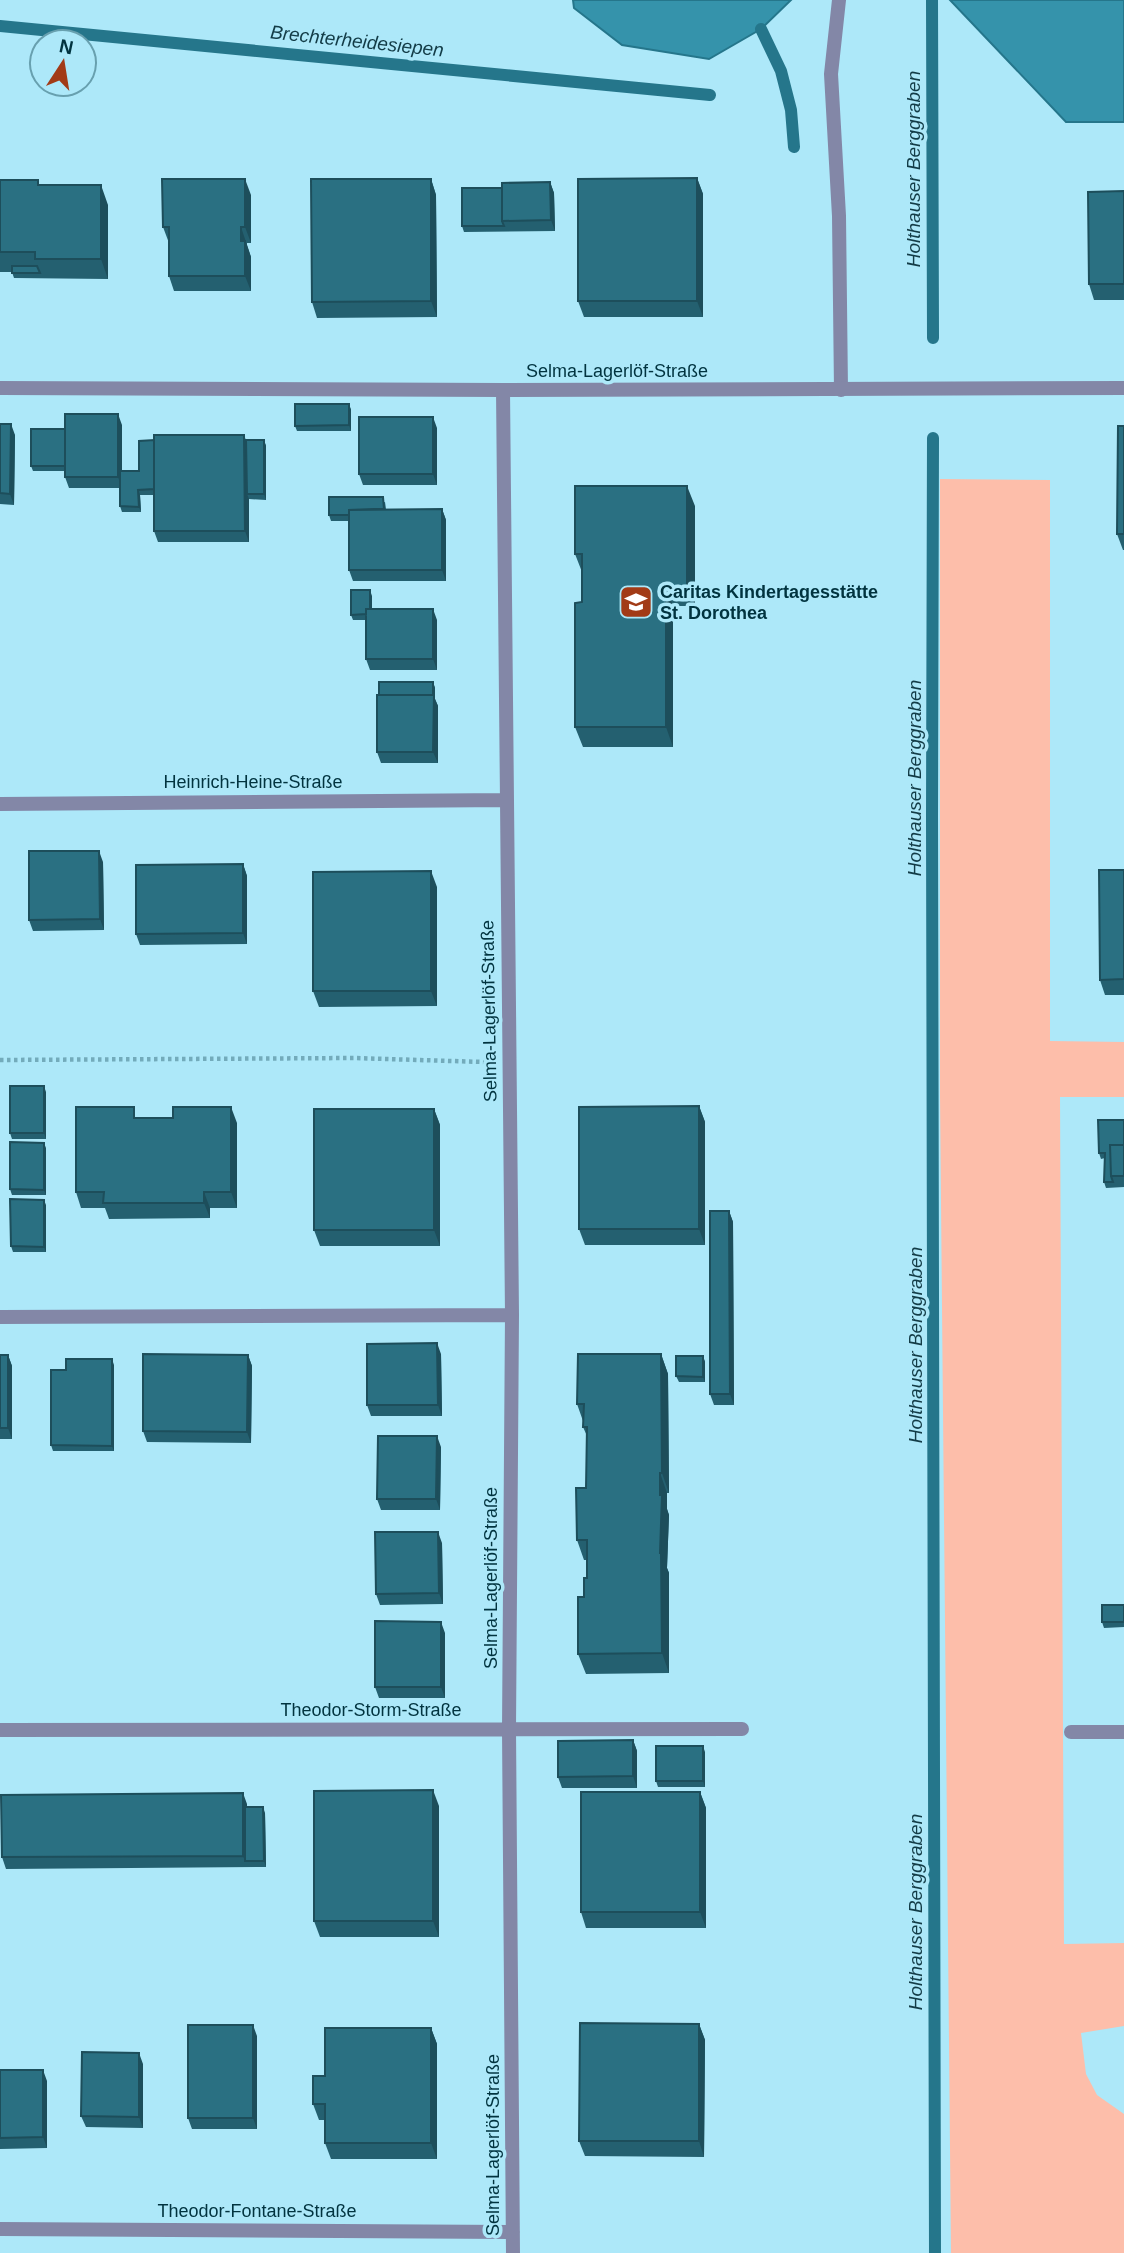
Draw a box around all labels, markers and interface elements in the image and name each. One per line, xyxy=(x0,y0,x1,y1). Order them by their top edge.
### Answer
water label: Brechterheidesiepen xyxy=(269,21,445,61)
north arrow xyxy=(28,28,98,98)
text: N xyxy=(58,35,75,59)
water label: Holthauser Berggraben xyxy=(903,71,924,267)
street label: Selma-Lagerlöf-Straße xyxy=(526,361,708,381)
place label: Caritas Kindertagesstätte St. Dorothea xyxy=(660,582,878,623)
school or university icon: Caritas Kindertagesstätte St. Dorothea xyxy=(617,583,655,621)
water label: Holthauser Berggraben xyxy=(904,680,925,876)
street label: Heinrich-Heine-Straße xyxy=(163,772,343,792)
street label: Selma-Lagerlöf-Straße xyxy=(477,920,501,1102)
water label: Holthauser Berggraben xyxy=(905,1247,926,1443)
street label: Selma-Lagerlöf-Straße xyxy=(481,1487,501,1669)
street label: Theodor-Storm-Straße xyxy=(280,1700,462,1720)
water label: Holthauser Berggraben xyxy=(905,1814,926,2010)
street label: Selma-Lagerlöf-Straße xyxy=(483,2054,503,2236)
street label: Theodor-Fontane-Straße xyxy=(157,2201,357,2221)

